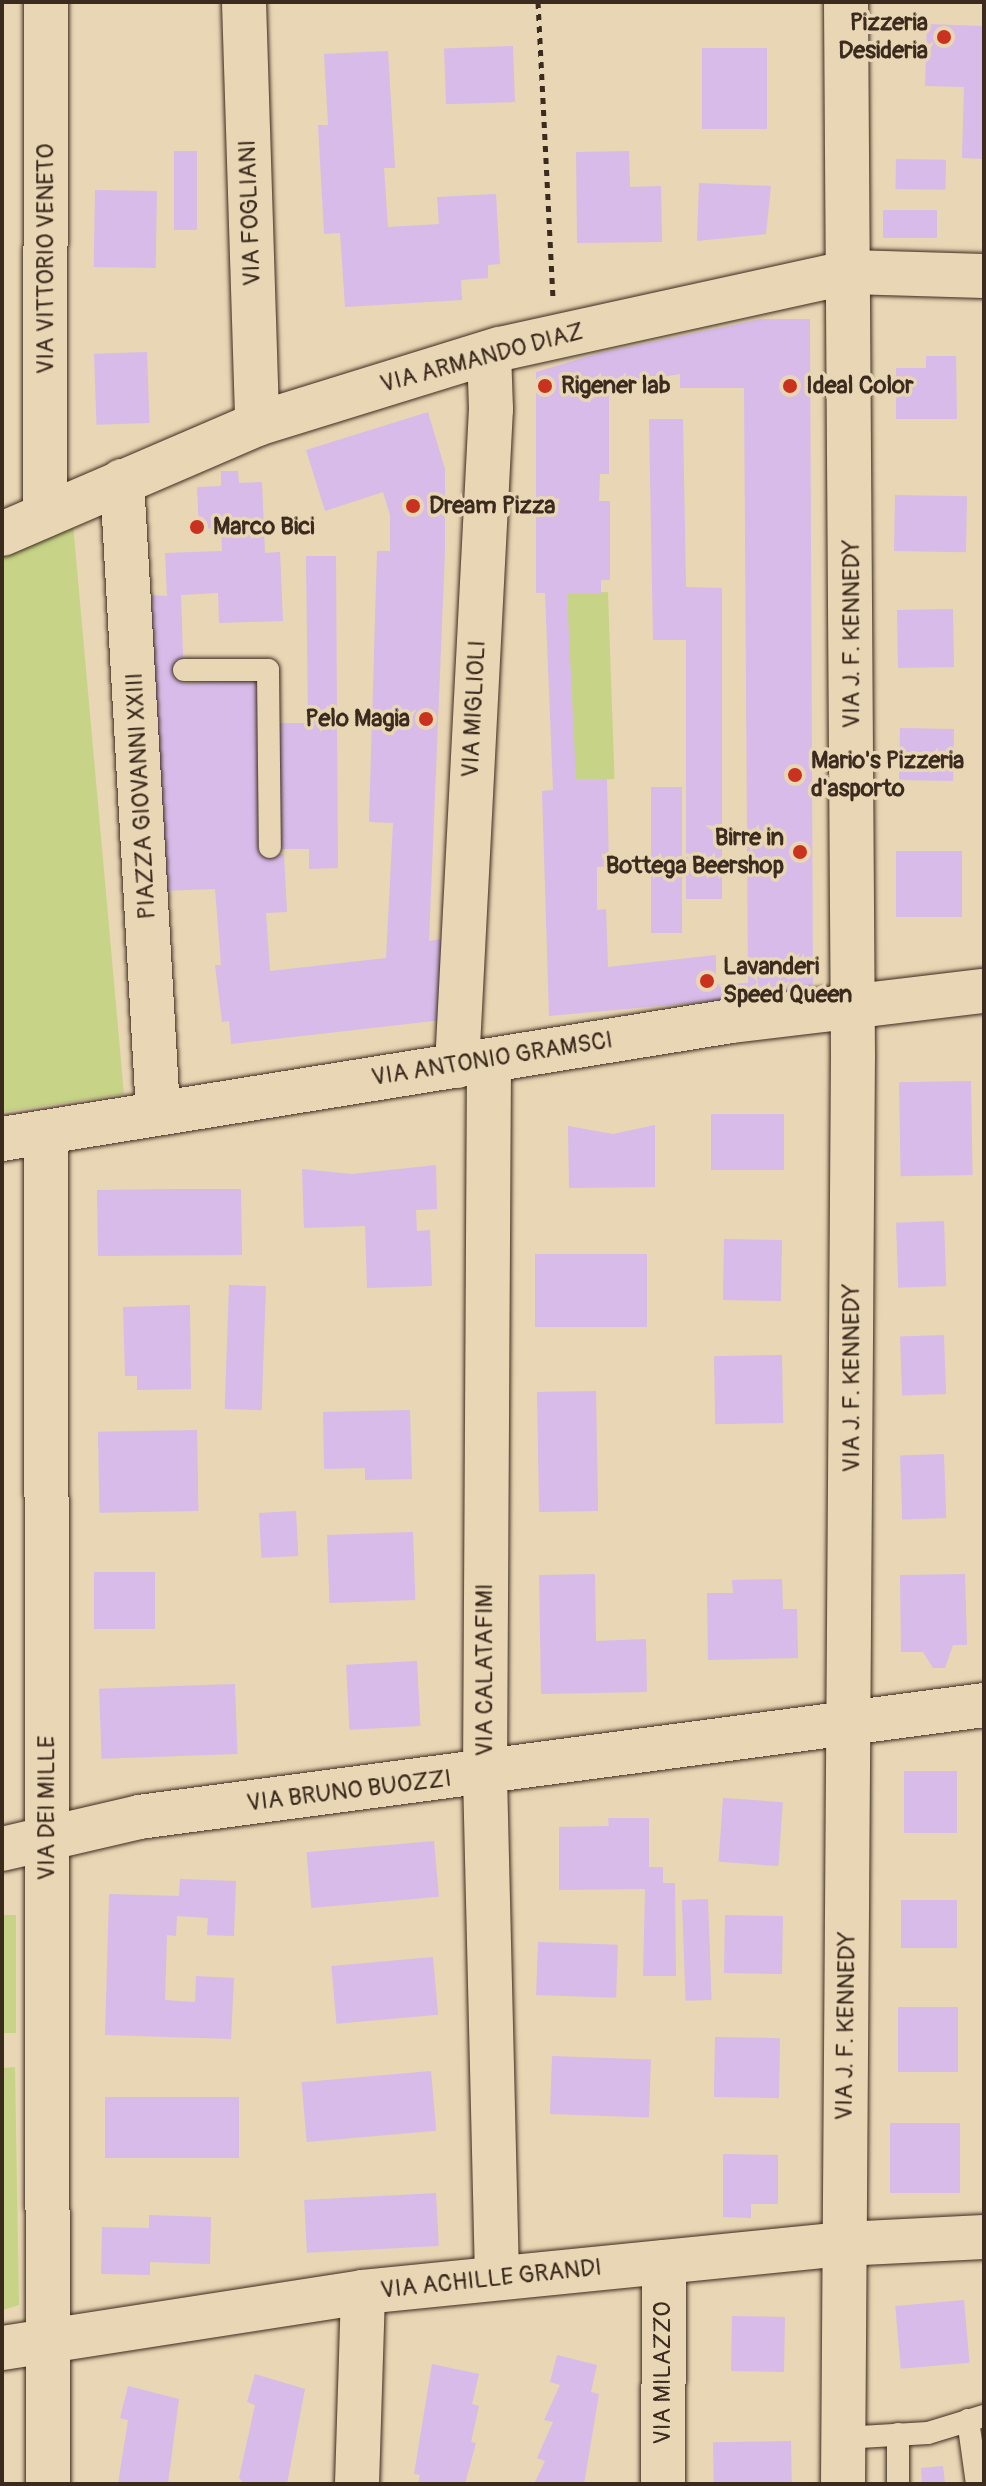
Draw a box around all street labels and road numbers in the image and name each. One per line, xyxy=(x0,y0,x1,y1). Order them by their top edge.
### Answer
street label: VIA FOGLIANI xyxy=(233,139,267,287)
street label: VIA VITTORIO VENETO xyxy=(32,144,60,374)
street label: VIA ARMANDO DIAZ xyxy=(377,317,587,399)
street label: VIA J. F. KENNEDY xyxy=(838,540,866,728)
street label: VIA MIGLIOLI xyxy=(456,639,492,779)
street label: PIAZZA GIOVANNI XXIII xyxy=(120,672,162,920)
street label: VIA ANTONIO GRAMSCI xyxy=(369,1026,615,1092)
street label: VIA J. F. KENNEDY xyxy=(838,1284,866,1472)
street label: VIA CALATAFIMI xyxy=(471,1584,499,1756)
street label: VIA DEI MILLE xyxy=(33,1735,61,1881)
street label: VIA BRUNO BUOZZI xyxy=(245,1764,453,1818)
street label: VIA J. F. KENNEDY xyxy=(830,1931,862,2121)
street label: VIA ACHILLE GRANDI xyxy=(379,2253,603,2305)
street label: VIA MILAZZO xyxy=(649,2301,677,2445)

